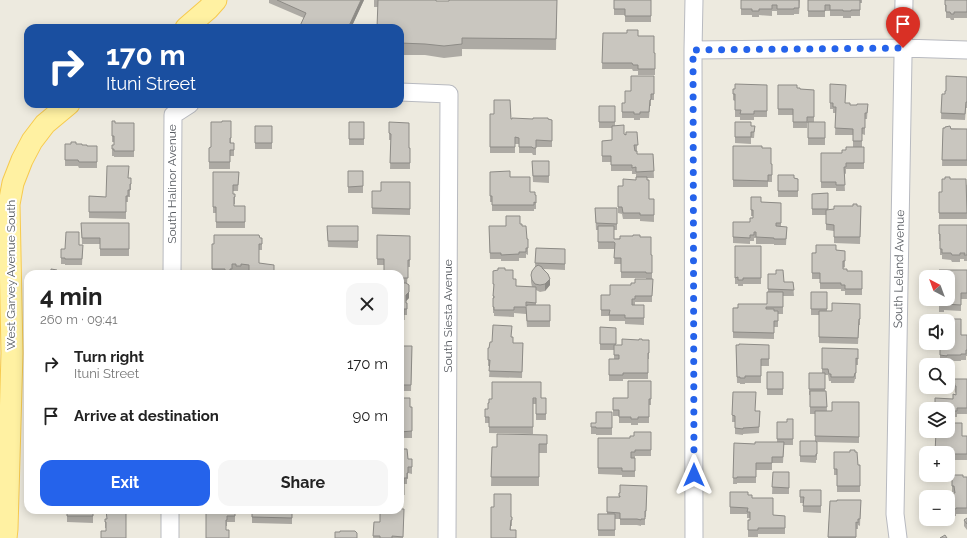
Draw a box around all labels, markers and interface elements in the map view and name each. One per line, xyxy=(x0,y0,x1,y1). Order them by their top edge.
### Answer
pin xyxy=(886,7.0,920,48)
icon: arrive xyxy=(892,13,914,35)
text: 170 m xyxy=(106,39,186,72)
icon: right xyxy=(40,40,92,92)
text: Ituni Street xyxy=(106,73,196,94)
street label: South Halinor Avenue xyxy=(165,124,179,244)
street label: West Garvey Avenue South xyxy=(4,200,18,350)
street label: South Leland Avenue xyxy=(891,210,907,328)
street label: South Siesta Avenue xyxy=(441,259,455,373)
north arrow xyxy=(919,270,955,306)
map controls xyxy=(919,270,955,526)
text: 4 min xyxy=(40,282,102,311)
button: close xyxy=(346,283,388,325)
text: 260 m · 09:41 xyxy=(40,312,118,327)
button: sound xyxy=(919,314,955,350)
text: Turn right xyxy=(74,348,144,366)
icon: right xyxy=(40,353,62,375)
text: 170 m xyxy=(347,355,388,373)
button: search xyxy=(919,358,955,394)
text: Ituni Street xyxy=(74,366,139,381)
button: layers xyxy=(919,402,955,438)
icon: arrive xyxy=(40,405,62,427)
text: Arrive at destination xyxy=(74,407,219,425)
text: 90 m xyxy=(352,407,388,425)
button: + xyxy=(919,446,955,482)
position arrow xyxy=(673,454,715,496)
button: Exit xyxy=(40,460,210,506)
button: Share xyxy=(218,460,388,506)
button: − xyxy=(919,490,955,526)

